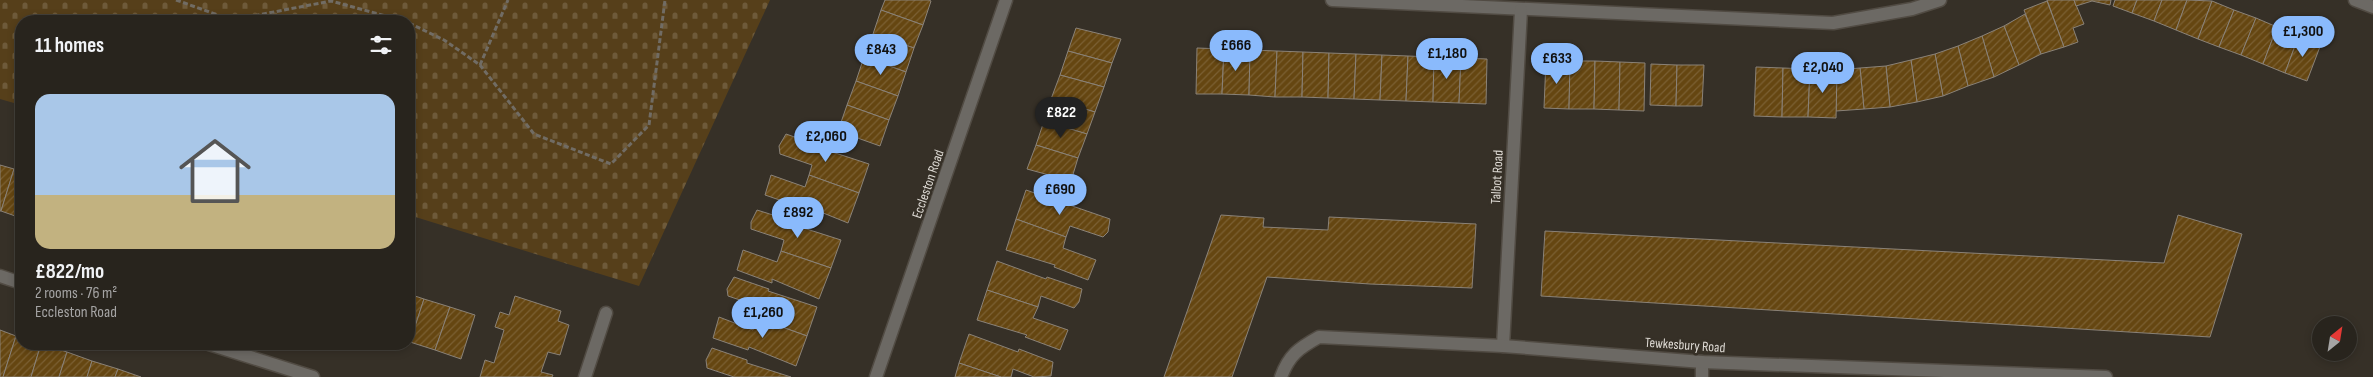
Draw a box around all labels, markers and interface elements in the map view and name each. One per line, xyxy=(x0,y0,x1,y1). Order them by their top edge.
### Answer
pin: £1,300 xyxy=(2262,15,2344,58)
text: £1,300 xyxy=(2283,22,2323,41)
pin: £666 xyxy=(1206,30,1266,72)
icon: filters xyxy=(367,31,395,59)
text: 11 homes xyxy=(35,33,104,58)
pin: £843 xyxy=(851,34,911,76)
text: £666 xyxy=(1221,36,1251,55)
pin: £1,180 xyxy=(1406,38,1488,80)
text: £843 xyxy=(866,40,896,59)
pin: £633 xyxy=(1527,42,1587,85)
text: £1,180 xyxy=(1427,44,1467,63)
text: £633 xyxy=(1542,49,1572,68)
pin: £2,040 xyxy=(1782,52,1864,94)
text: £2,040 xyxy=(1802,58,1844,77)
pin: £822 xyxy=(1031,96,1091,139)
text: £822 xyxy=(1046,103,1076,122)
pin: £2,060 xyxy=(785,120,867,163)
icon: home xyxy=(170,126,260,216)
text: £2,060 xyxy=(805,127,847,146)
street label: Eccleston Road xyxy=(908,147,948,221)
street label: Talbot Road xyxy=(1487,149,1507,205)
pin: £690 xyxy=(1030,174,1090,216)
text: £690 xyxy=(1045,180,1075,199)
pin: £892 xyxy=(768,196,828,239)
text: £892 xyxy=(783,203,813,222)
text: £822/mo xyxy=(35,259,104,284)
text: 2 rooms · 76 m² xyxy=(35,284,117,303)
pin: £1,260 xyxy=(722,296,804,339)
text: Eccleston Road xyxy=(35,303,117,322)
text: £1,260 xyxy=(743,303,783,322)
north arrow xyxy=(2312,316,2358,361)
map controls xyxy=(2312,316,2357,361)
street label: Tewkesbury Road xyxy=(1644,334,1726,356)

